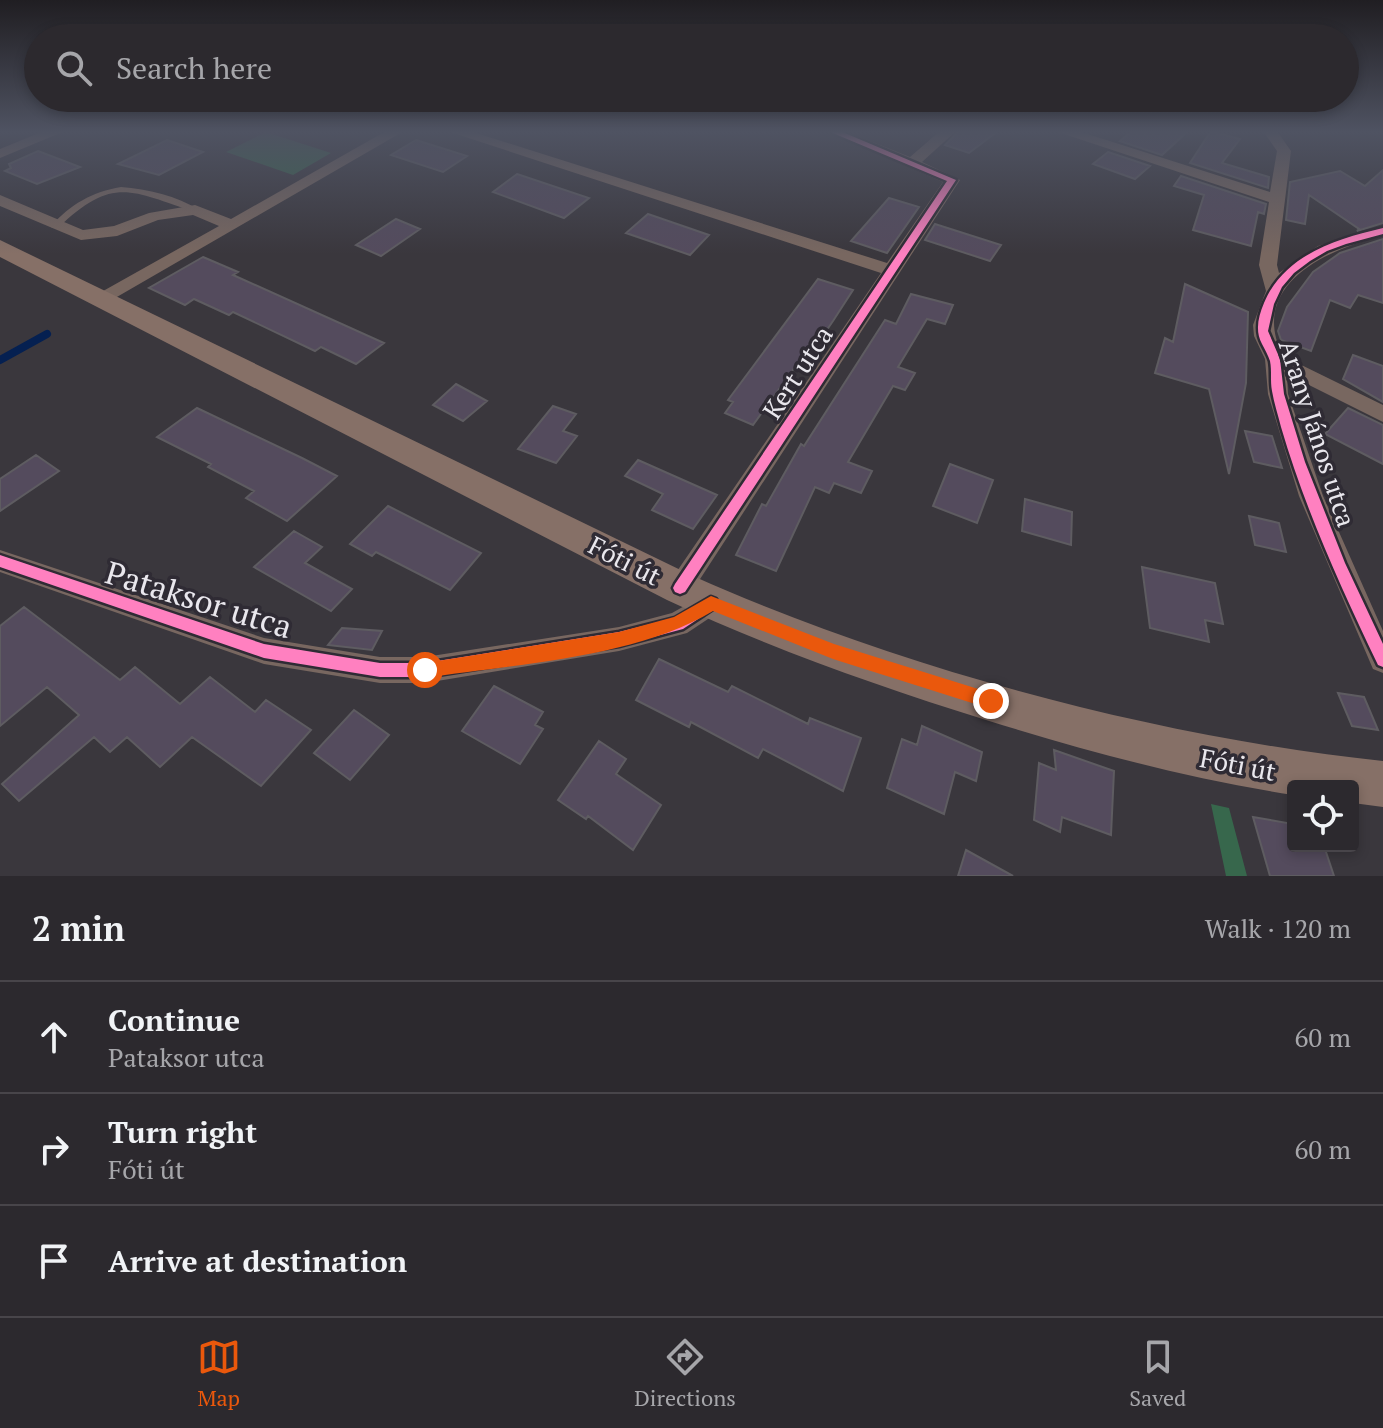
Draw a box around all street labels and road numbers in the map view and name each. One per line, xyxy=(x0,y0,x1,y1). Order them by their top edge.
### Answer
street label: Kert utca xyxy=(754,319,840,425)
street label: Arany János utca xyxy=(1272,335,1364,531)
street label: Fóti út xyxy=(583,527,667,593)
street label: Pataksor utca xyxy=(101,551,297,647)
street label: Fóti út xyxy=(1197,740,1279,788)

